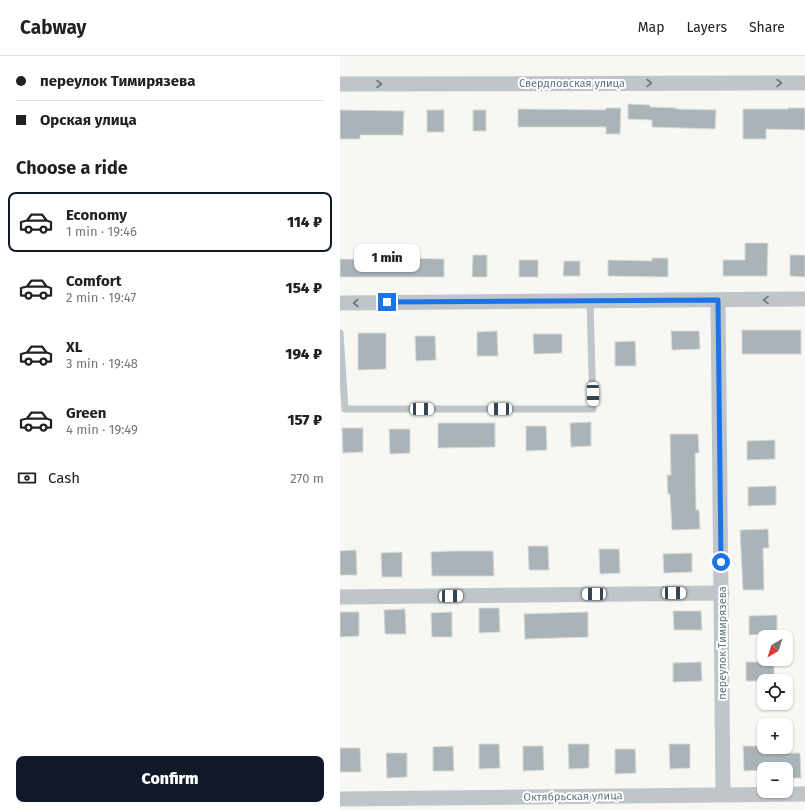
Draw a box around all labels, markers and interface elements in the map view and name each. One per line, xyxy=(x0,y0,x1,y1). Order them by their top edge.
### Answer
text: Cabway xyxy=(20,16,86,39)
text: Map xyxy=(638,19,664,36)
text: Layers xyxy=(686,19,727,36)
text: Share xyxy=(749,19,785,36)
text: переулок Тимирязева xyxy=(40,72,195,90)
street label: Свердловская улица xyxy=(519,77,625,90)
one-way arrow xyxy=(646,79,652,87)
one-way arrow xyxy=(776,79,782,87)
one-way arrow xyxy=(376,80,382,88)
text: Орская улица xyxy=(40,111,137,129)
text: Choose a ride xyxy=(16,157,128,179)
icon: car xyxy=(18,204,54,240)
text: Economy xyxy=(66,206,127,224)
text: 114 ₽ xyxy=(287,213,322,231)
text: 1 min · 19:46 xyxy=(66,224,137,239)
callout: 1 min xyxy=(354,244,420,272)
text: 1 min xyxy=(371,250,403,265)
icon: car xyxy=(18,270,54,306)
text: Comfort xyxy=(66,272,122,290)
text: 154 ₽ xyxy=(286,279,322,297)
text: 2 min · 19:47 xyxy=(66,290,136,305)
route end xyxy=(378,293,396,311)
one-way arrow xyxy=(763,296,769,304)
one-way arrow xyxy=(353,299,359,307)
icon: car xyxy=(18,336,54,372)
text: XL xyxy=(66,338,82,356)
text: 194 ₽ xyxy=(285,345,322,363)
text: 3 min · 19:48 xyxy=(66,356,138,371)
car xyxy=(587,382,599,406)
icon: car xyxy=(18,402,54,438)
car xyxy=(410,403,434,415)
car xyxy=(488,403,512,415)
text: Green xyxy=(66,404,106,422)
text: 157 ₽ xyxy=(288,411,322,429)
text: 4 min · 19:49 xyxy=(66,422,138,437)
icon: cash xyxy=(16,467,38,489)
text: Cash xyxy=(48,469,80,487)
text: 270 m xyxy=(290,471,324,486)
route start xyxy=(712,553,730,571)
street label: переулок Тимирязева xyxy=(716,586,729,700)
car xyxy=(662,587,686,599)
car xyxy=(582,588,606,600)
car xyxy=(439,590,463,602)
north arrow xyxy=(757,630,793,666)
map controls xyxy=(757,630,793,798)
button: locate xyxy=(757,674,793,710)
button: + xyxy=(757,718,793,754)
button: Confirm xyxy=(16,756,324,802)
button: − xyxy=(757,762,793,798)
street label: Октябрьская улица xyxy=(523,789,623,804)

